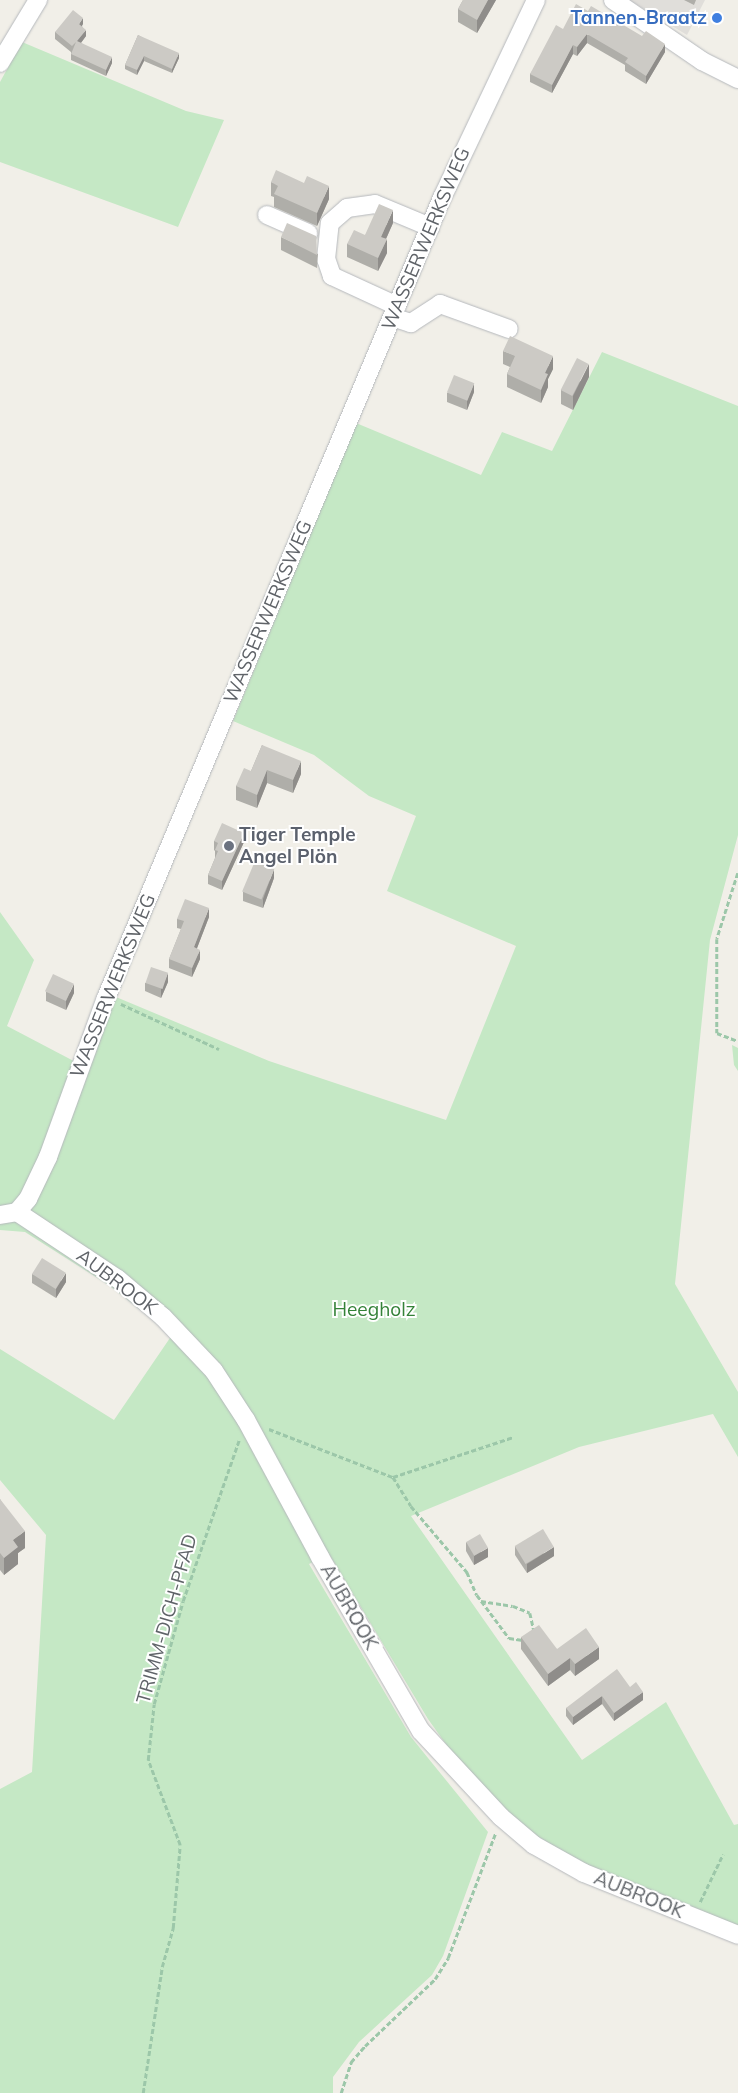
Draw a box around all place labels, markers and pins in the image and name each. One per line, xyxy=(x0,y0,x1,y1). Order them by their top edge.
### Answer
place label: Tannen-Braatz xyxy=(571,7,707,29)
marker: Tannen-Braatz xyxy=(711,12,723,24)
place label: Tiger Temple Angel Plön xyxy=(239,824,356,868)
marker: Tiger Temple Angel Plön xyxy=(223,840,235,852)

